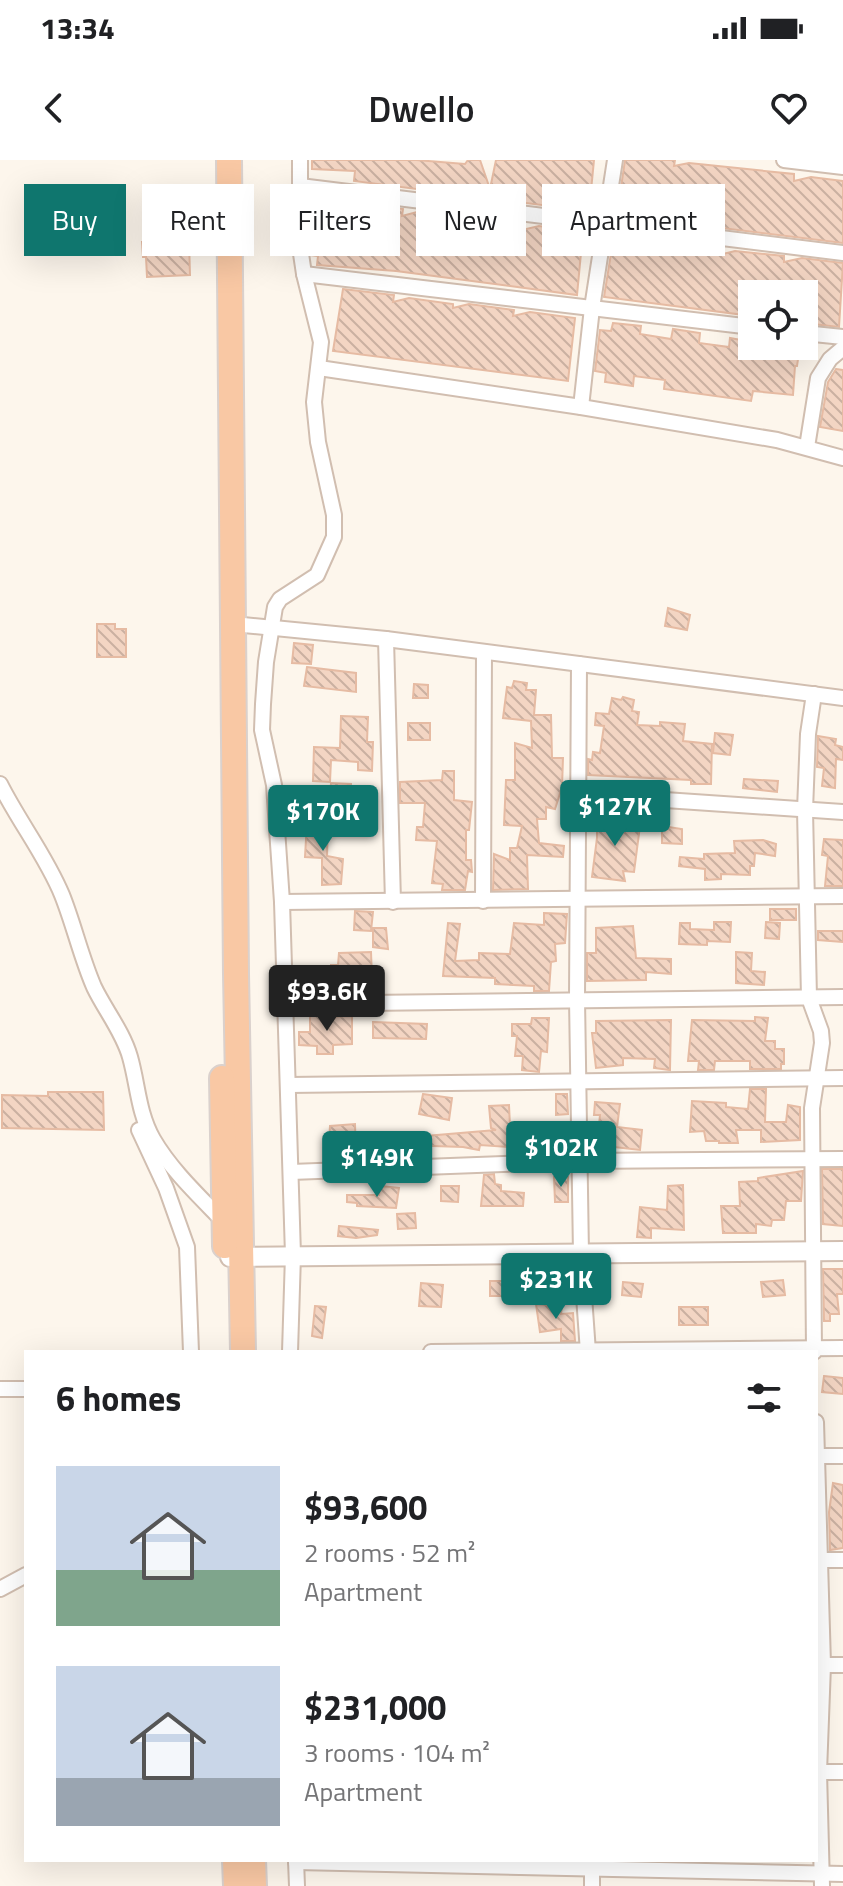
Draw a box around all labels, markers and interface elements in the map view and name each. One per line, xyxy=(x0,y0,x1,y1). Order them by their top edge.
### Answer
text: 13:34 xyxy=(40,5,115,51)
text: Dwello xyxy=(368,81,475,136)
icon: back xyxy=(32,86,76,130)
icon: heart xyxy=(767,86,811,130)
chip: Buy xyxy=(24,184,126,256)
chip: Rent xyxy=(142,184,254,256)
chip: Filters xyxy=(270,184,400,256)
chip: New xyxy=(416,184,526,256)
chip: Apartment xyxy=(542,184,725,256)
map controls xyxy=(738,280,818,360)
button: locate xyxy=(738,280,818,360)
pin: $127K xyxy=(559,780,671,848)
pin: $170K xyxy=(267,785,379,853)
text: $127K xyxy=(578,786,652,825)
text: $170K xyxy=(286,791,360,830)
pin: $93.6K xyxy=(262,965,392,1033)
text: $93.6K xyxy=(287,971,367,1010)
pin: $102K xyxy=(505,1121,617,1189)
text: $102K xyxy=(524,1127,598,1166)
pin: $149K xyxy=(321,1131,433,1199)
text: $149K xyxy=(340,1137,414,1176)
pin: $231K xyxy=(500,1253,612,1321)
text: $231K xyxy=(519,1259,593,1298)
text: 6 homes xyxy=(56,1372,181,1424)
icon: filters xyxy=(742,1376,786,1420)
text: $93,600 xyxy=(304,1481,427,1533)
icon: home xyxy=(120,1498,216,1594)
text: 2 rooms · 52 m² xyxy=(304,1533,475,1572)
text: Apartment xyxy=(304,1572,422,1611)
text: $231,000 xyxy=(304,1681,446,1733)
icon: home xyxy=(120,1698,216,1794)
text: 3 rooms · 104 m² xyxy=(304,1733,490,1772)
text: Apartment xyxy=(304,1772,422,1811)

